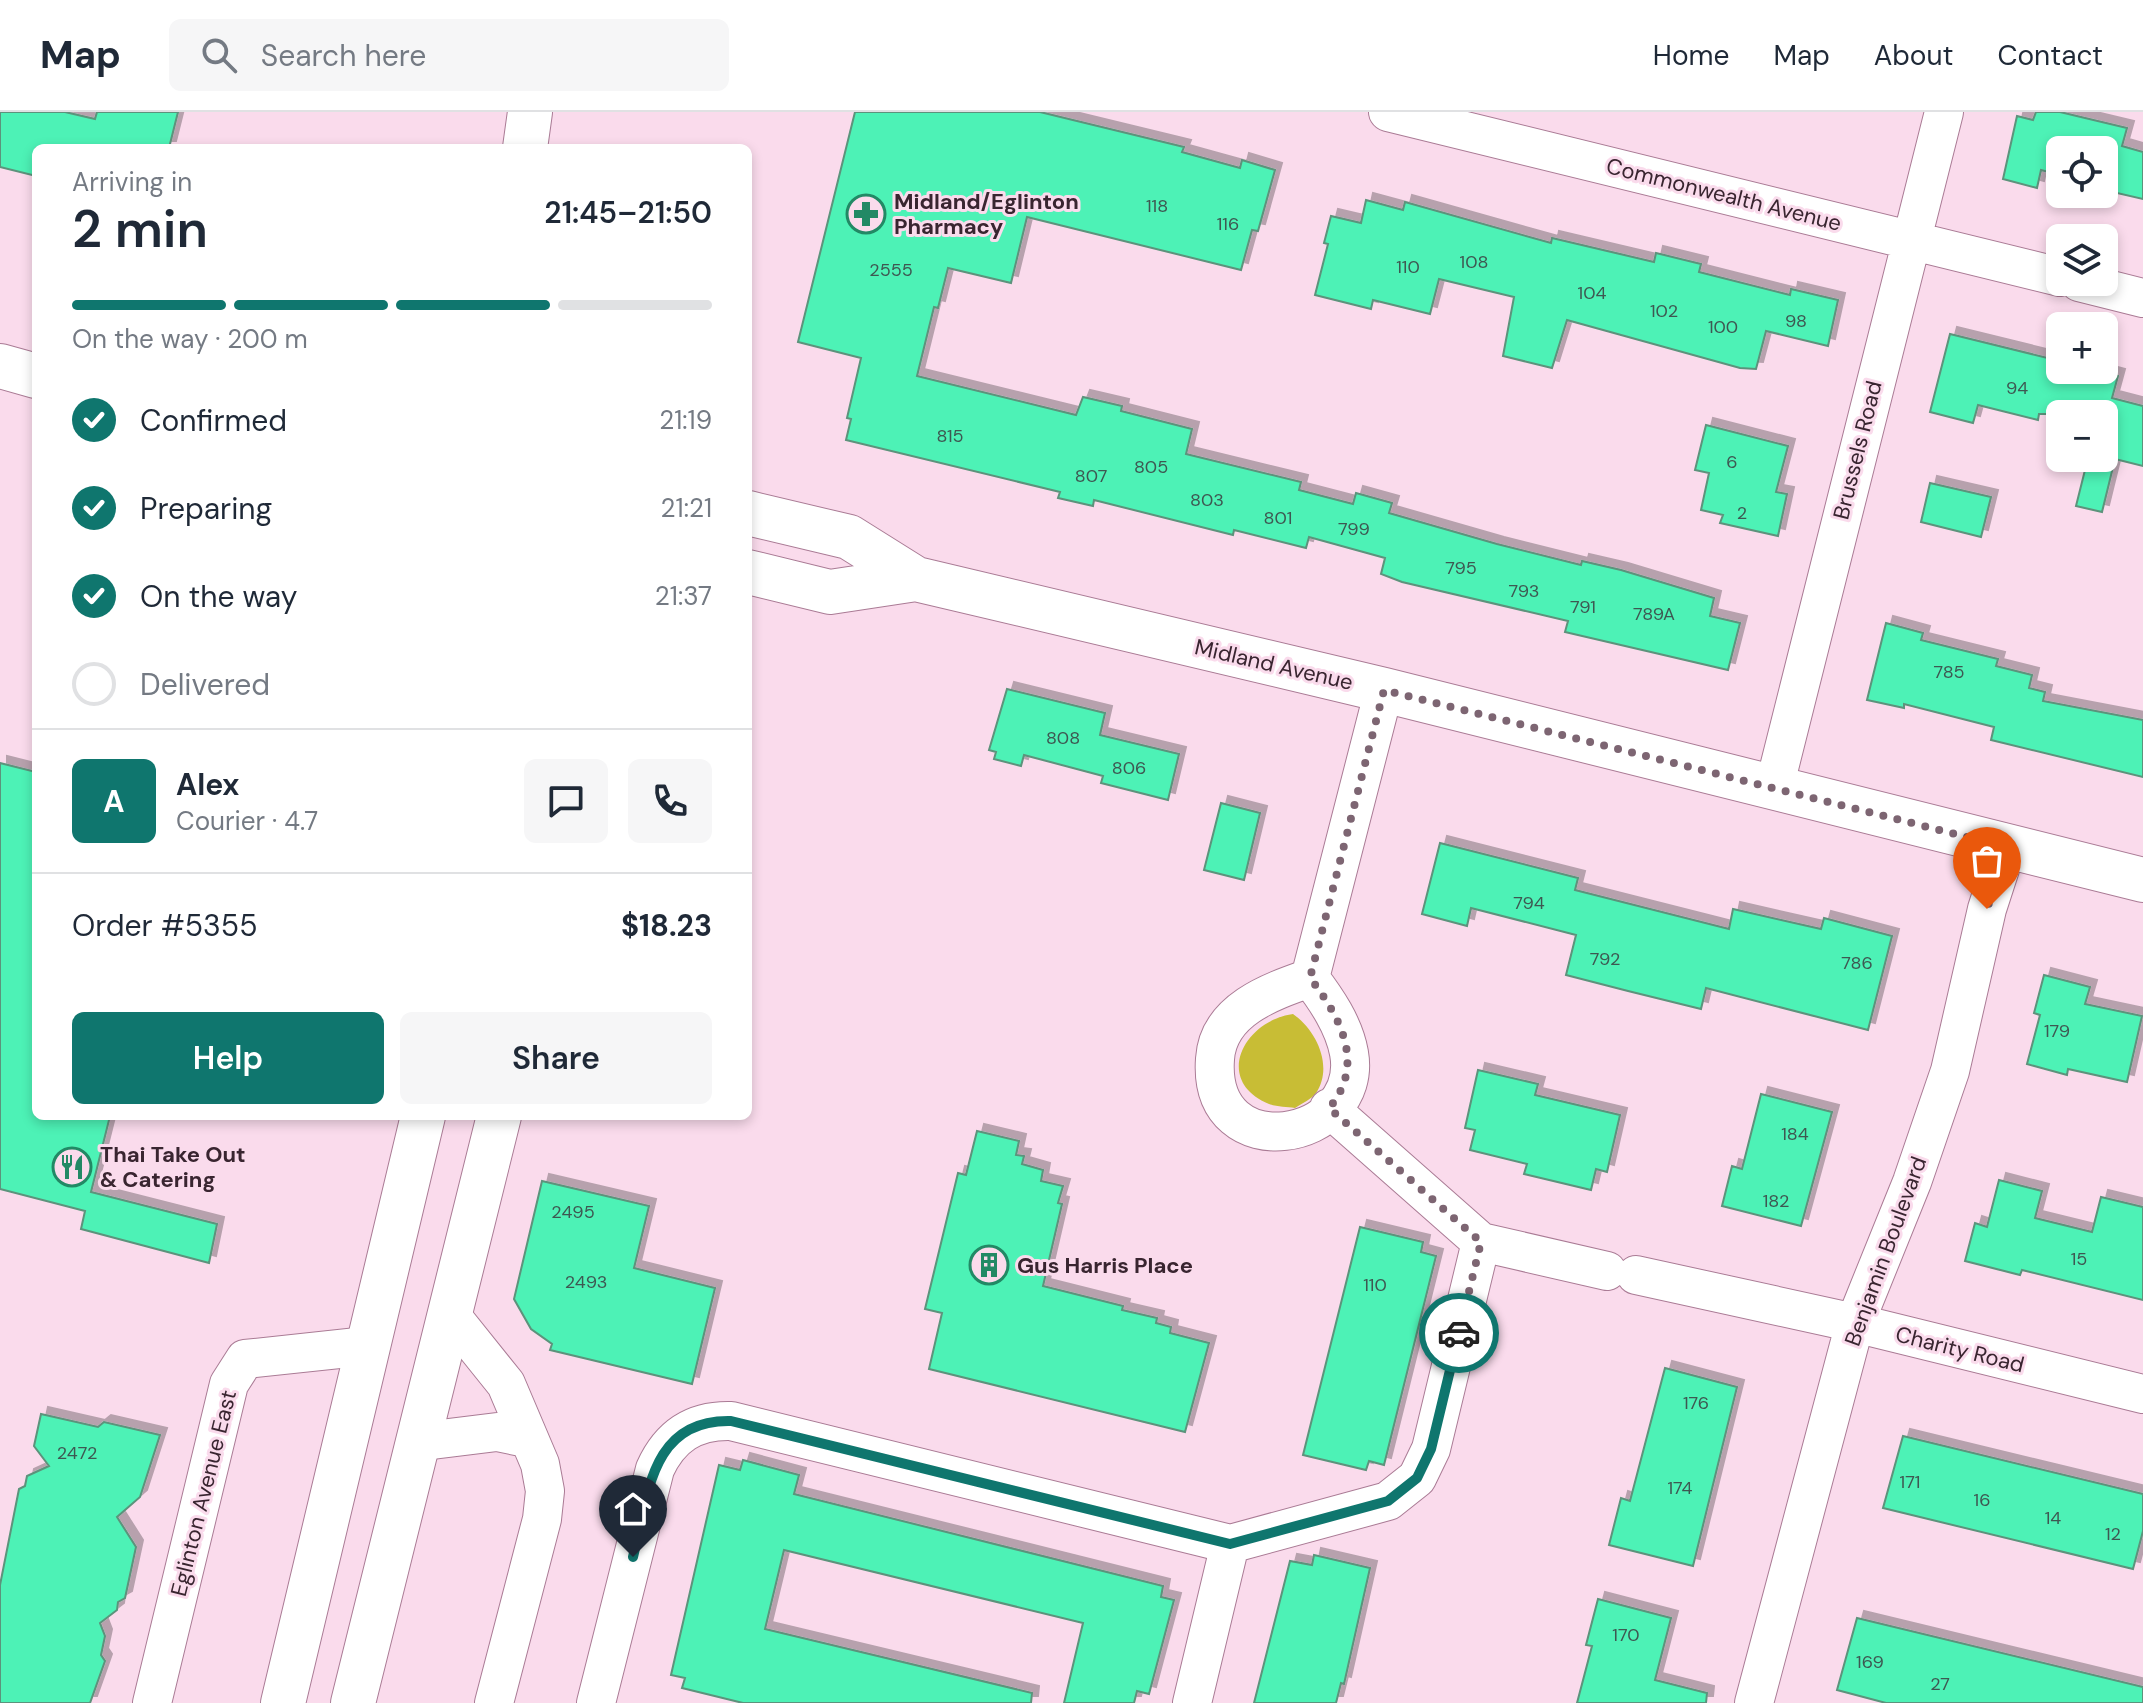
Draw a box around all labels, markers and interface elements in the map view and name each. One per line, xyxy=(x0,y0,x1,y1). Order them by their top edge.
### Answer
search box xyxy=(169,19,729,91)
text: Map xyxy=(40,30,121,80)
icon: search xyxy=(197,33,241,77)
text: Search here xyxy=(261,36,426,75)
text: Home xyxy=(1653,37,1729,74)
text: Map xyxy=(1773,37,1830,74)
text: About xyxy=(1874,37,1953,74)
text: Contact xyxy=(1997,37,2103,74)
map controls xyxy=(2046,136,2118,472)
button: locate xyxy=(2046,136,2118,208)
street label: Commonwealth Avenue xyxy=(1603,151,1844,238)
text: Arriving in xyxy=(72,165,192,199)
place label: Midland/Eglinton Pharmacy xyxy=(894,187,1079,241)
text: 21:45–21:50 xyxy=(544,193,712,232)
pharmacy icon: Midland/Eglinton Pharmacy xyxy=(845,193,887,235)
house number: 118 xyxy=(1146,194,1168,218)
text: 2 min xyxy=(72,195,208,263)
house number: 116 xyxy=(1217,212,1239,236)
button: layers xyxy=(2046,224,2118,296)
house number: 108 xyxy=(1460,250,1488,274)
house number: 110 xyxy=(1396,255,1420,279)
house number: 2555 xyxy=(869,258,913,282)
house number: 104 xyxy=(1578,281,1606,305)
house number: 102 xyxy=(1650,299,1678,323)
house number: 98 xyxy=(1785,309,1807,333)
button: + xyxy=(2046,312,2118,384)
house number: 100 xyxy=(1708,315,1738,339)
text: On the way · 200 m xyxy=(72,322,308,356)
house number: 94 xyxy=(2006,376,2028,400)
street label: Brussels Road xyxy=(1826,378,1889,522)
icon: check xyxy=(72,398,116,442)
button: − xyxy=(2046,400,2118,472)
text: Confirmed xyxy=(140,401,287,440)
text: 21:19 xyxy=(659,403,712,437)
house number: 815 xyxy=(936,424,964,448)
house number: 6 xyxy=(1726,450,1738,474)
house number: 805 xyxy=(1134,455,1168,479)
house number: 807 xyxy=(1075,464,1107,488)
icon: check xyxy=(72,486,116,530)
house number: 803 xyxy=(1190,488,1224,512)
text: Preparing xyxy=(140,489,272,528)
text: 21:21 xyxy=(661,491,712,525)
house number: 2 xyxy=(1737,501,1747,525)
house number: 801 xyxy=(1264,506,1292,530)
house number: 799 xyxy=(1338,517,1370,541)
house number: 795 xyxy=(1445,556,1477,580)
icon: check xyxy=(72,574,116,618)
text: On the way xyxy=(140,577,297,616)
text: 21:37 xyxy=(655,579,712,613)
house number: 793 xyxy=(1509,579,1539,603)
house number: 791 xyxy=(1570,595,1596,619)
house number: 789A xyxy=(1633,602,1675,626)
street label: Midland Avenue xyxy=(1192,632,1356,697)
house number: 785 xyxy=(1933,660,1965,684)
text: Delivered xyxy=(140,665,270,704)
house number: 808 xyxy=(1046,726,1080,750)
house number: 806 xyxy=(1112,756,1146,780)
button: chat xyxy=(524,759,608,843)
button: phone xyxy=(628,759,712,843)
text: Alex xyxy=(176,765,239,804)
text: A xyxy=(103,782,125,821)
text: Courier · 4.7 xyxy=(176,804,318,838)
pin xyxy=(1953,827,2021,909)
icon: bag xyxy=(1965,839,2009,883)
house number: 794 xyxy=(1513,891,1545,915)
text: Order #5355 xyxy=(72,906,257,945)
text: $18.23 xyxy=(621,906,712,945)
house number: 792 xyxy=(1590,947,1620,971)
house number: 786 xyxy=(1841,951,1873,975)
button: Help xyxy=(72,1012,384,1104)
button: Share xyxy=(400,1012,712,1104)
house number: 179 xyxy=(2044,1019,2070,1043)
house number: 184 xyxy=(1781,1122,1809,1146)
place label: Thai Take Out & Catering xyxy=(100,1140,245,1194)
restaurant icon: Thai Take Out & Catering xyxy=(51,1146,93,1188)
street label: Benjamin Boulevard xyxy=(1838,1152,1933,1350)
house number: 182 xyxy=(1763,1189,1789,1213)
house number: 2495 xyxy=(551,1200,595,1224)
building icon: Gus Harris Place xyxy=(968,1244,1010,1286)
house number: 15 xyxy=(2071,1247,2087,1271)
place label: Gus Harris Place xyxy=(1017,1251,1193,1280)
house number: 2493 xyxy=(565,1270,607,1294)
house number: 110 xyxy=(1363,1273,1387,1297)
courier xyxy=(1419,1293,1499,1373)
icon: car xyxy=(1437,1311,1481,1355)
street label: Charity Road xyxy=(1892,1319,2027,1379)
street label: Eglinton Avenue East xyxy=(164,1387,243,1599)
house number: 176 xyxy=(1683,1391,1709,1415)
house number: 2472 xyxy=(57,1441,97,1465)
house number: 171 xyxy=(1900,1470,1920,1494)
pin xyxy=(599,1475,667,1557)
house number: 174 xyxy=(1667,1476,1693,1500)
icon: home xyxy=(611,1487,655,1531)
house number: 16 xyxy=(1974,1488,1990,1512)
house number: 14 xyxy=(2045,1506,2061,1530)
house number: 12 xyxy=(2105,1522,2121,1546)
house number: 170 xyxy=(1612,1623,1640,1647)
house number: 169 xyxy=(1856,1650,1884,1674)
house number: 27 xyxy=(1930,1672,1950,1696)

